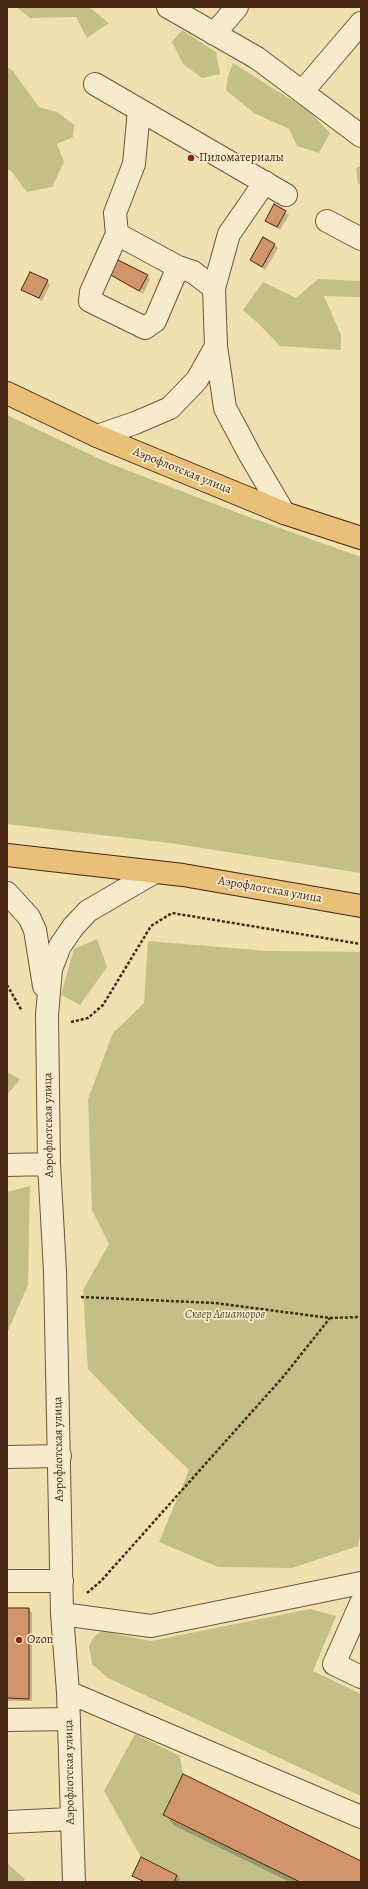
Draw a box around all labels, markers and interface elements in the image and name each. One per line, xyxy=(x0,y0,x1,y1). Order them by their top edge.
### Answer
place label: Пиломатериалы xyxy=(199,151,284,165)
marker: Пиломатериалы xyxy=(186,153,196,163)
street label: Аэрофлотская улица xyxy=(131,445,233,497)
street label: Аэрофлотская улица xyxy=(217,874,323,906)
street label: Аэрофлотская улица xyxy=(41,1072,57,1178)
park label: Сквер Авиаторов xyxy=(185,1308,265,1322)
street label: Аэрофлотская улица xyxy=(51,1396,67,1502)
place label: Ozon xyxy=(27,1633,53,1647)
marker: Ozon xyxy=(14,1635,24,1645)
street label: Аэрофлотская улица xyxy=(62,1719,78,1825)

